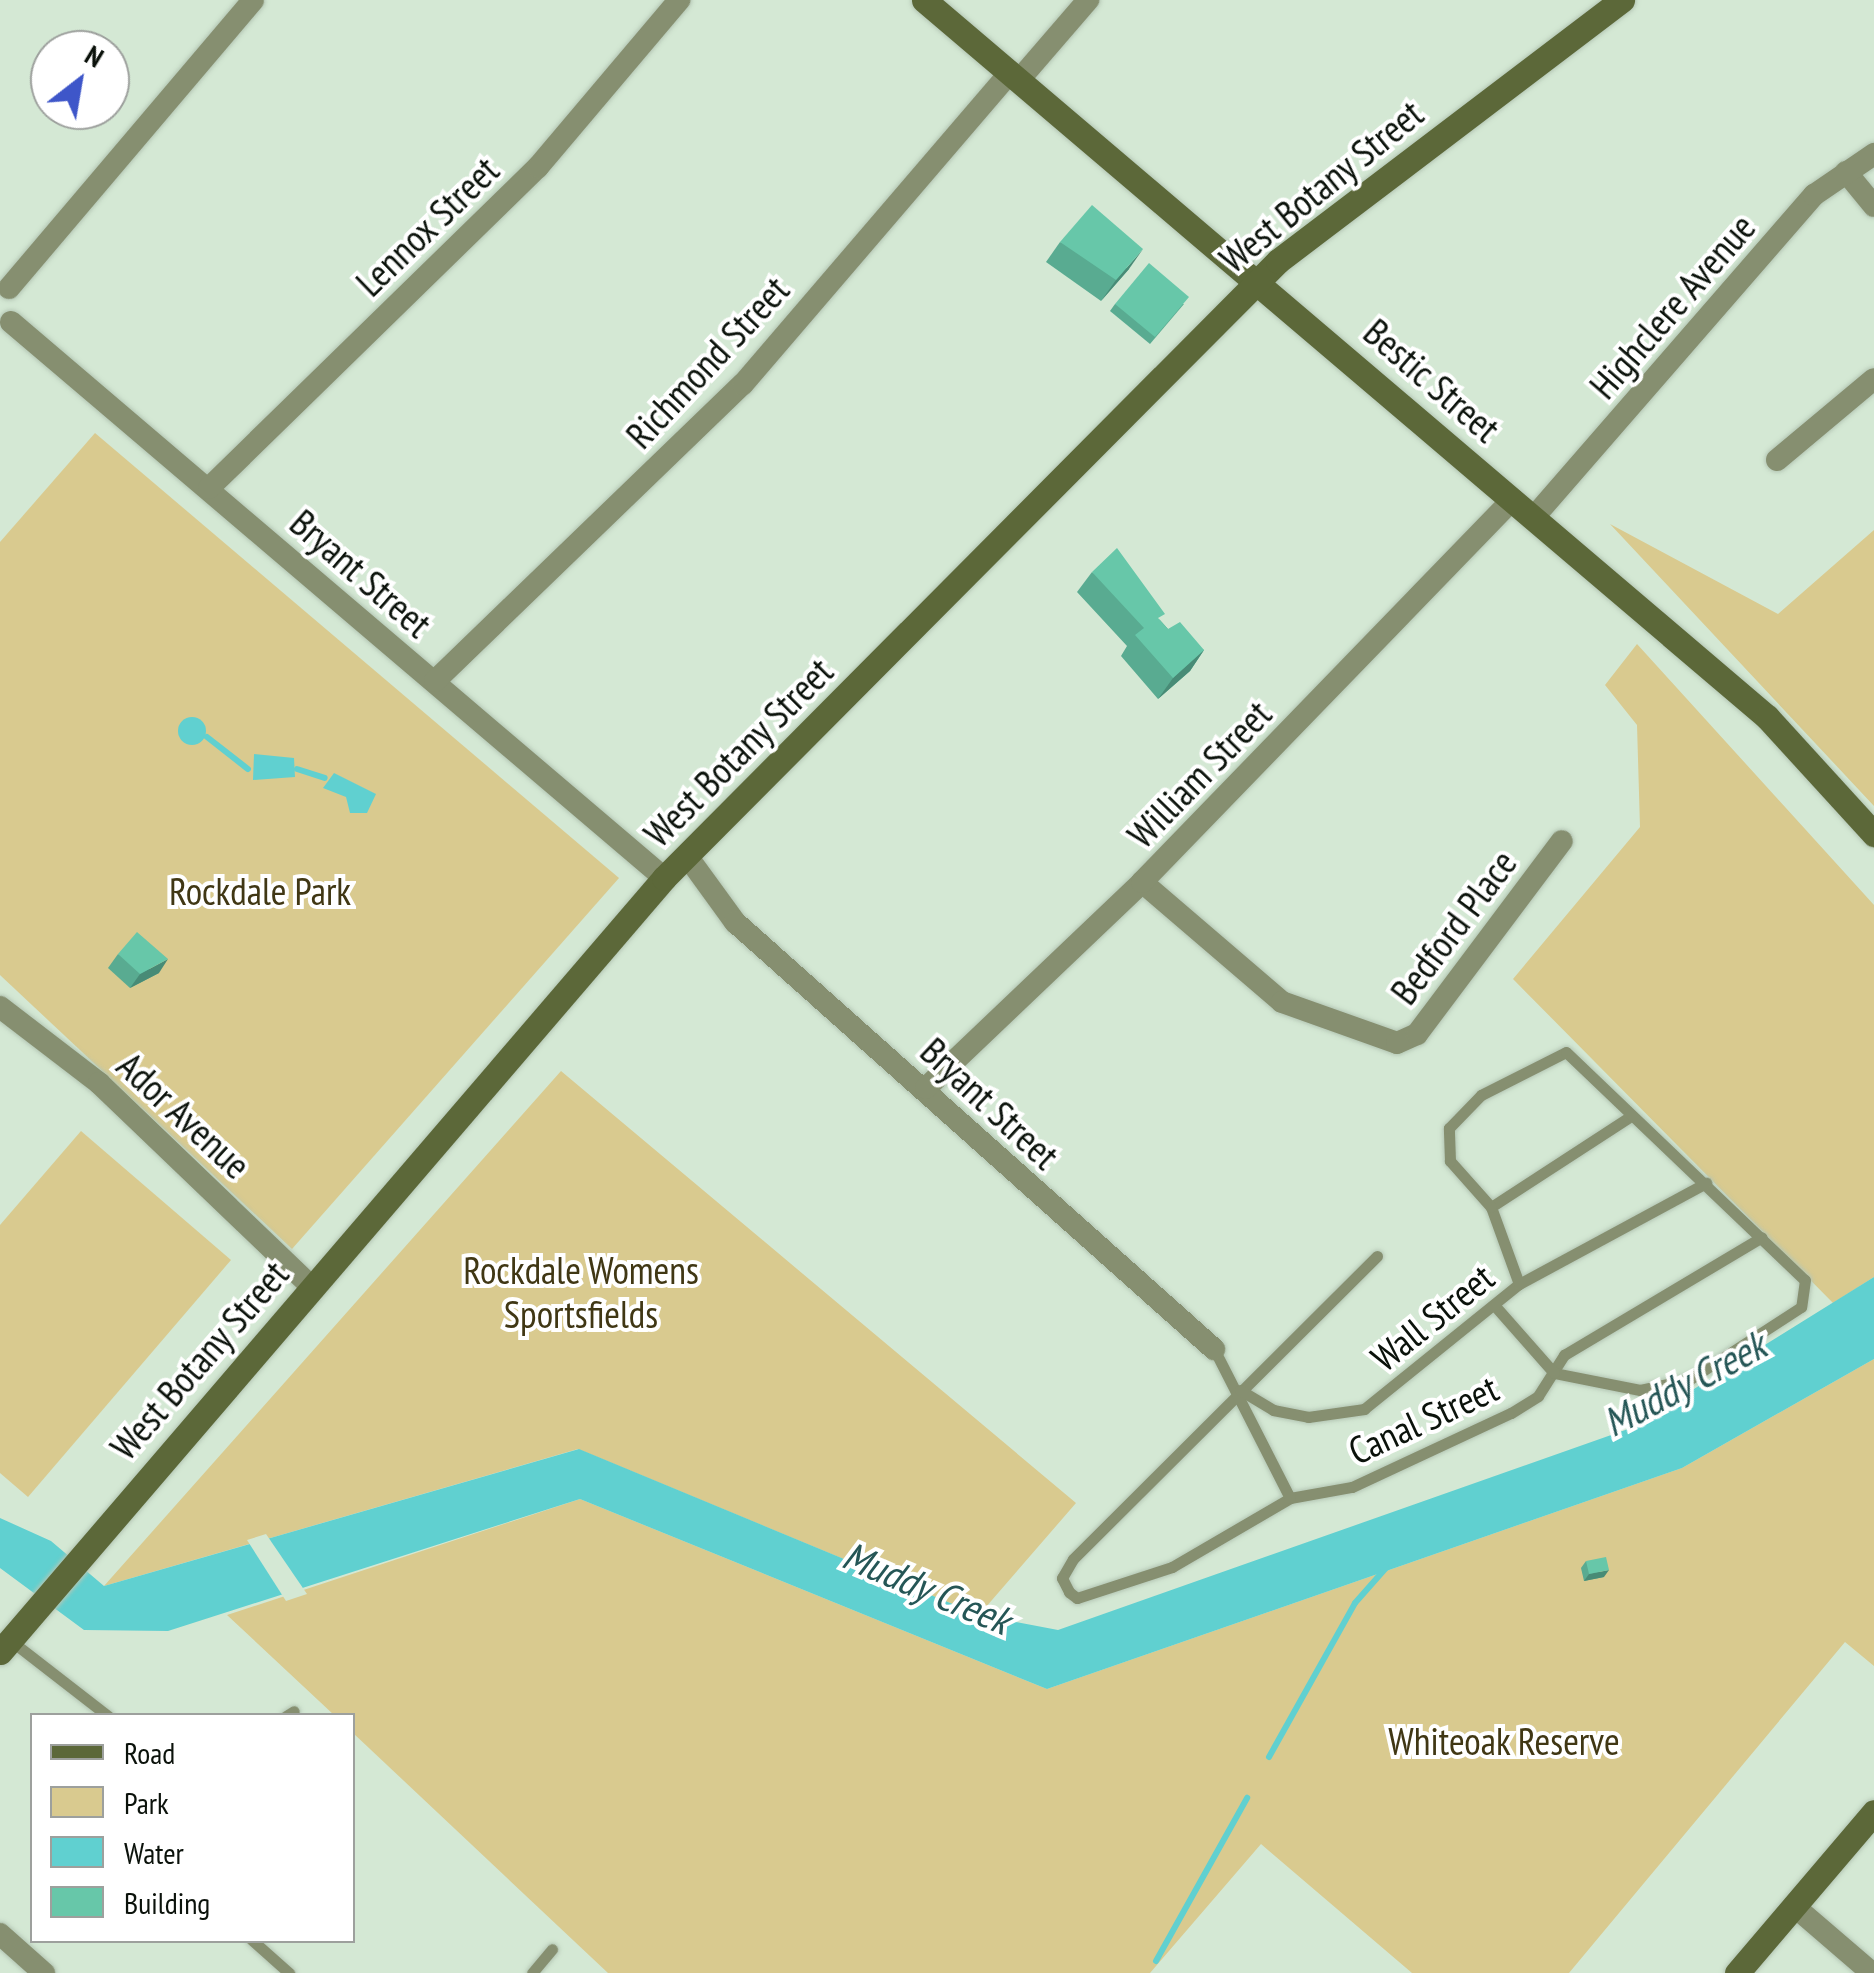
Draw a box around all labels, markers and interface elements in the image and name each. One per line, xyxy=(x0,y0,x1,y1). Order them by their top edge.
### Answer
north arrow xyxy=(30,30,130,130)
text: N xyxy=(79,36,111,75)
street label: West Botany Street xyxy=(1210,90,1432,282)
street label: Lennox Street xyxy=(346,147,508,305)
street label: Highclere Avenue xyxy=(1579,204,1765,408)
street label: Richmond Street xyxy=(616,267,798,457)
street label: Bestic Street xyxy=(1355,309,1509,451)
street label: Bryant Street xyxy=(281,499,441,647)
street label: West Botany Street xyxy=(634,648,842,856)
street label: William Street xyxy=(1118,691,1280,857)
street label: Bedford Place xyxy=(1380,841,1526,1013)
park label: Rockdale Park xyxy=(169,868,351,914)
street label: Bryant Street xyxy=(912,1028,1068,1178)
street label: Ador Avenue xyxy=(108,1042,260,1188)
park label: Rockdale Womens Sportsfields xyxy=(463,1247,699,1336)
street label: West Botany Street xyxy=(100,1251,298,1469)
street label: Wall Street xyxy=(1362,1254,1502,1380)
water label: Muddy Creek xyxy=(1594,1320,1774,1446)
street label: Canal Street xyxy=(1341,1365,1505,1473)
water label: Muddy Creek xyxy=(836,1530,1018,1644)
legend xyxy=(30,1713,355,1943)
park label: Whiteoak Reserve xyxy=(1388,1718,1620,1764)
text: Road xyxy=(124,1733,175,1772)
text: Park xyxy=(124,1783,169,1822)
text: Water xyxy=(124,1833,184,1872)
text: Building xyxy=(124,1883,210,1922)

